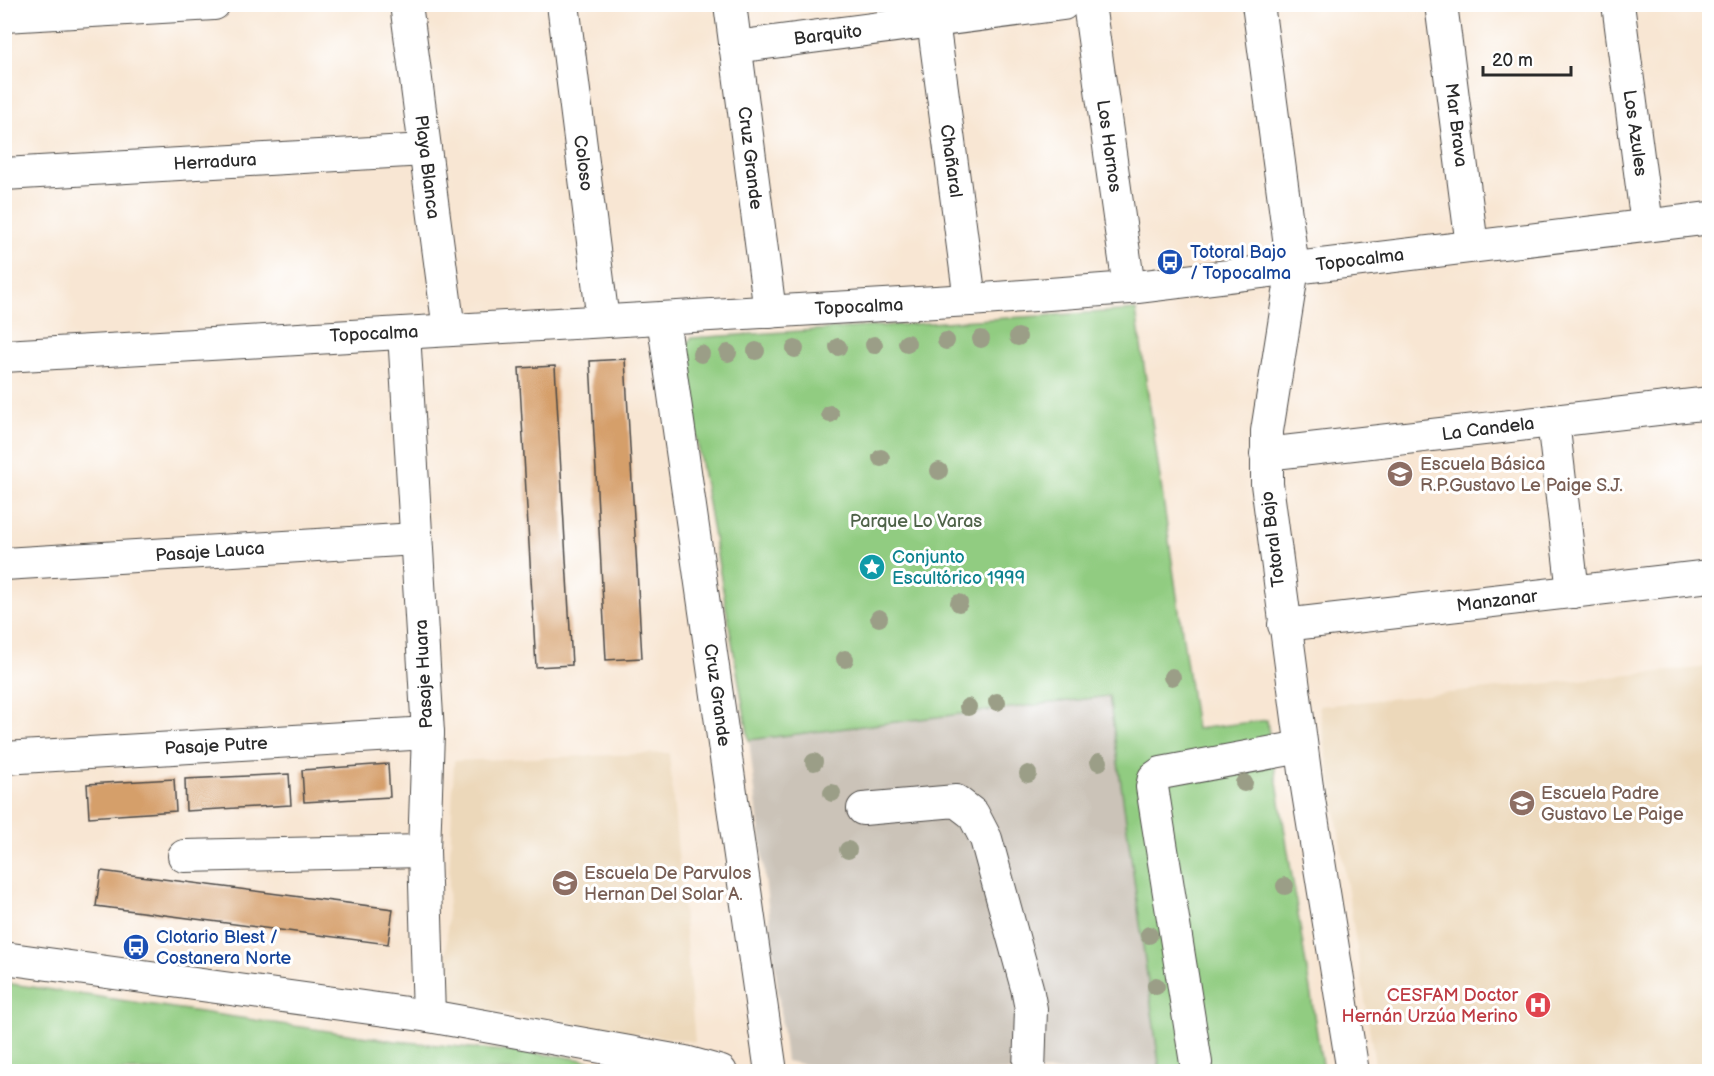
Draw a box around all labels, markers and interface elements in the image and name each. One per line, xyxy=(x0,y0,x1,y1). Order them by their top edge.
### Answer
street label: Barquito xyxy=(793,20,863,50)
scale bar xyxy=(1483,39,1572,77)
text: 20 m xyxy=(1492,50,1533,71)
street label: Mar Brava xyxy=(1440,82,1472,168)
street label: Los Azules xyxy=(1619,89,1651,178)
street label: Los Hornos xyxy=(1092,98,1126,194)
street label: Cruz Grande xyxy=(733,105,767,211)
street label: Playa Blanca xyxy=(410,114,444,220)
street label: Chañaral xyxy=(935,123,967,199)
street label: Coloso xyxy=(569,134,597,192)
street label: Herradura xyxy=(173,149,257,175)
place label: Totoral Bajo / Topocalma xyxy=(1190,242,1291,284)
street label: Topocalma xyxy=(1315,244,1405,276)
bus stop icon: Totoral Bajo / Topocalma xyxy=(1155,247,1185,277)
street label: Topocalma xyxy=(814,294,904,320)
street label: Topocalma xyxy=(329,321,419,347)
street label: La Candela xyxy=(1441,413,1535,445)
place label: Escuela Básica R.P.Gustavo Le Paige S.J. xyxy=(1420,454,1623,496)
school or university icon: Escuela Básica R.P.Gustavo Le Paige S.J. xyxy=(1385,459,1415,489)
street label: Totoral Bajo xyxy=(1257,490,1289,588)
park label: Parque Lo Varas xyxy=(850,511,982,532)
street label: Pasaje Lauca xyxy=(155,538,265,566)
place label: Conjunto Escultórico 1999 xyxy=(892,547,1025,589)
place icon: Conjunto Escultórico 1999 xyxy=(857,552,887,582)
street label: Manzanar xyxy=(1455,586,1539,616)
street label: Pasaje Huara xyxy=(411,619,437,729)
street label: Cruz Grande xyxy=(699,642,735,748)
street label: Pasaje Putre xyxy=(164,733,268,759)
place label: Escuela Padre Gustavo Le Paige xyxy=(1541,783,1684,825)
school or university icon: Escuela Padre Gustavo Le Paige xyxy=(1507,788,1537,818)
place label: Escuela De Parvulos Hernan Del Solar A. xyxy=(584,863,751,905)
school or university icon: Escuela De Parvulos Hernan Del Solar A. xyxy=(550,868,580,898)
place label: Clotario Blest / Costanera Norte xyxy=(156,927,292,969)
bus stop icon: Clotario Blest / Costanera Norte xyxy=(121,932,151,962)
place label: CESFAM Doctor Hernán Urzúa Merino xyxy=(1342,985,1518,1027)
hospital icon: CESFAM Doctor Hernán Urzúa Merino xyxy=(1523,990,1553,1020)

